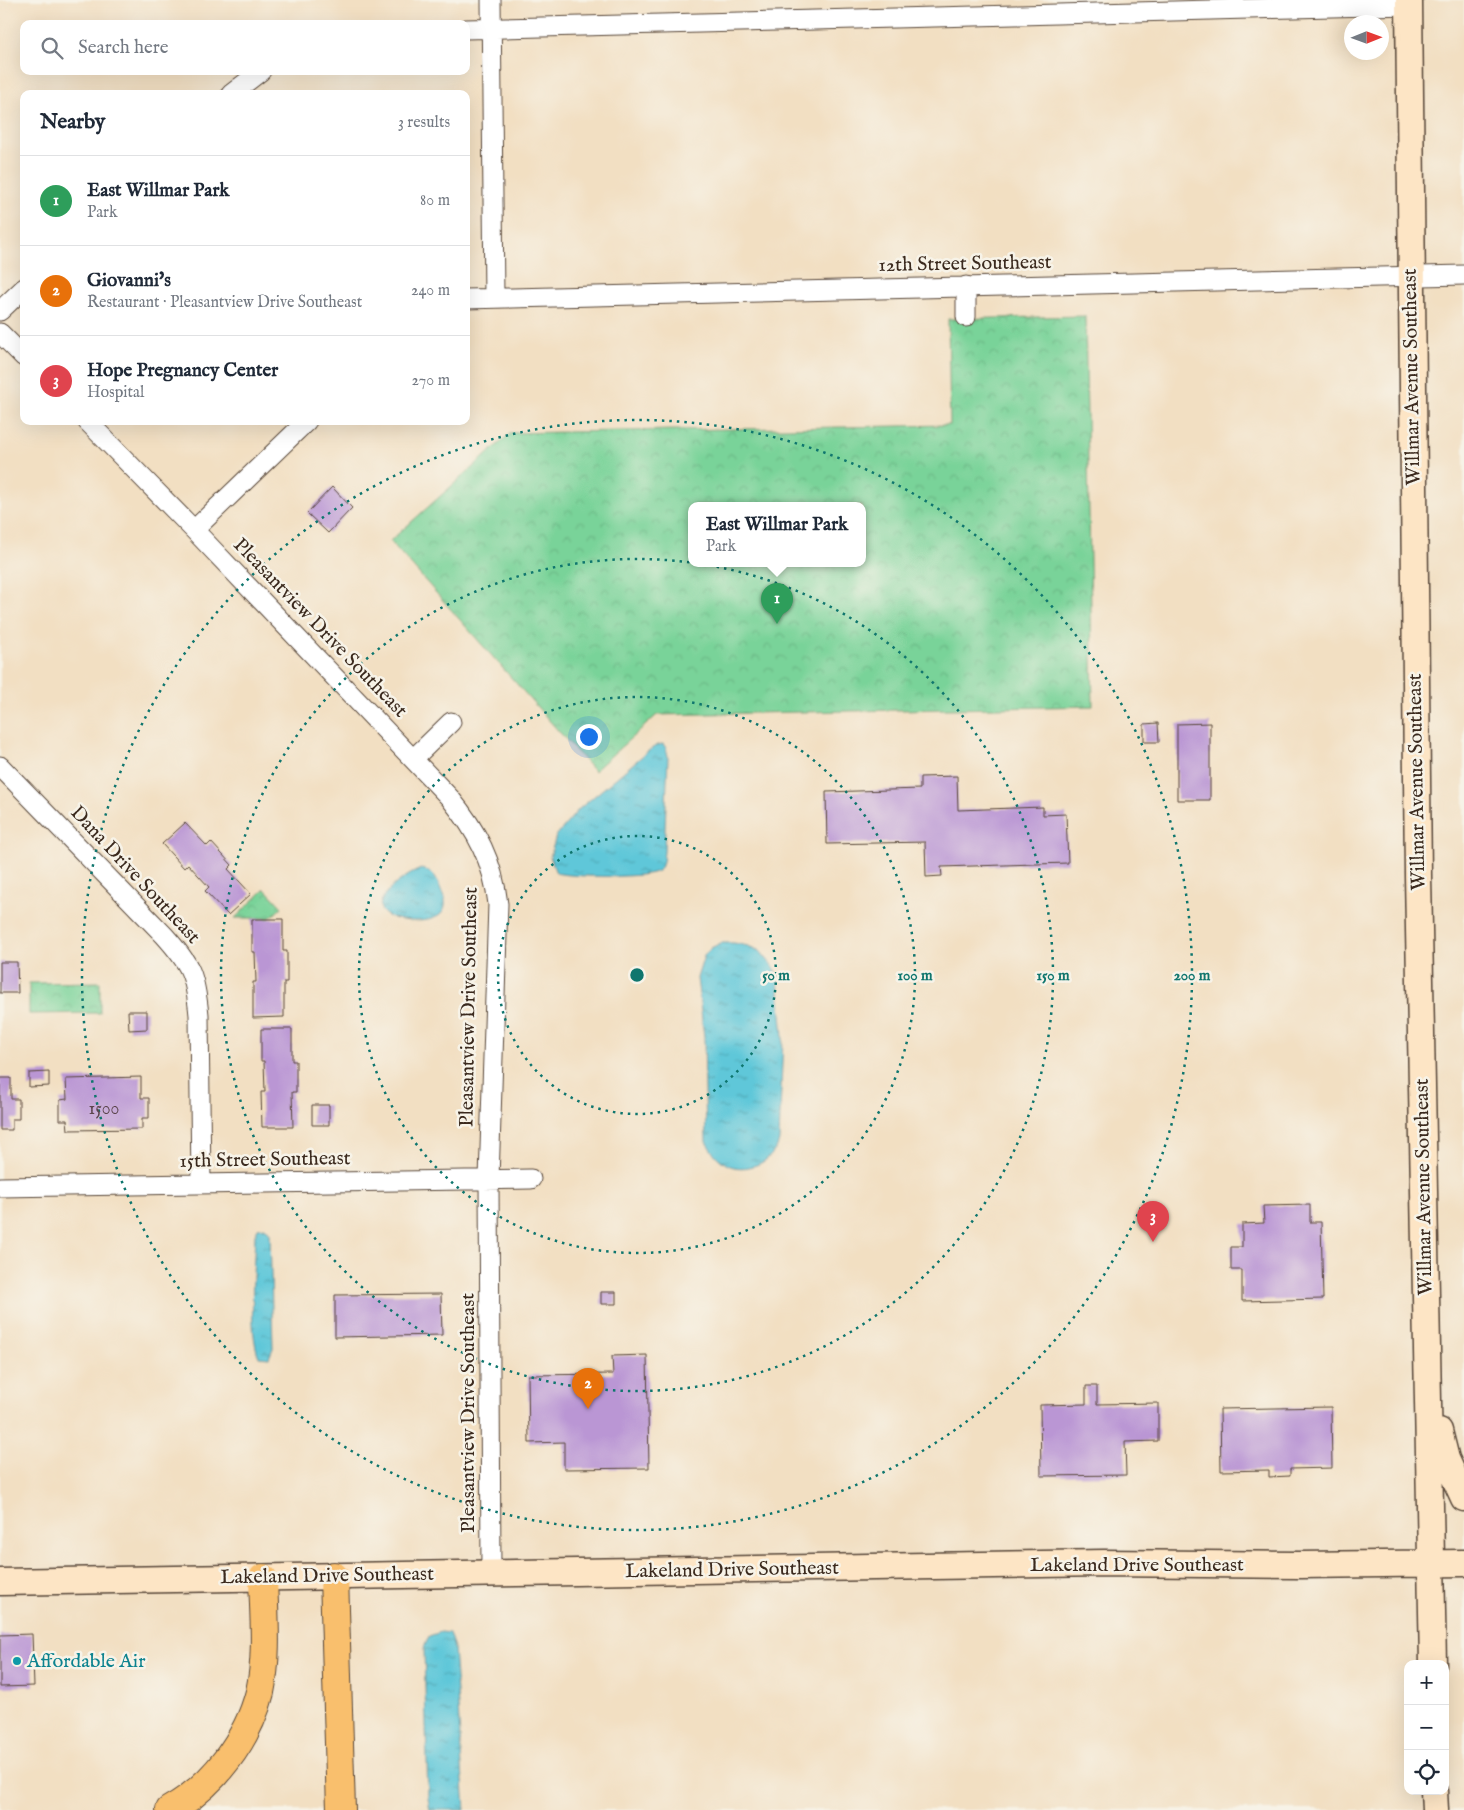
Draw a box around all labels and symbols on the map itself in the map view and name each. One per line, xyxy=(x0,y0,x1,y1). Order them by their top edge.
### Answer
north arrow xyxy=(1344,15,1389,60)
street label: 12th Street Southeast xyxy=(878,250,1052,278)
street label: Willmar Avenue Southeast xyxy=(1398,268,1426,486)
street label: Pleasantview Drive Southeast xyxy=(228,533,413,723)
pin: 1 xyxy=(761,583,793,624)
street label: Willmar Avenue Southeast xyxy=(1403,673,1431,891)
your location xyxy=(576,724,602,750)
street label: Dana Drive Southeast xyxy=(65,801,206,949)
street label: Pleasantview Drive Southeast xyxy=(454,887,484,1127)
centre of rings xyxy=(628,966,646,984)
text: 50 m xyxy=(762,966,790,985)
text: 100 m xyxy=(897,966,933,985)
text: 150 m xyxy=(1036,966,1070,985)
text: 200 m xyxy=(1174,966,1211,985)
street label: Willmar Avenue Southeast xyxy=(1410,1078,1438,1296)
house number: 1500 xyxy=(89,1098,119,1121)
street label: 15th Street Southeast xyxy=(179,1146,351,1174)
pin: 3 xyxy=(1137,1201,1169,1242)
street label: Pleasantview Drive Southeast xyxy=(456,1293,481,1533)
pin: 2 xyxy=(572,1368,604,1409)
street label: Lakeland Drive Southeast xyxy=(1030,1553,1244,1578)
street label: Lakeland Drive Southeast xyxy=(625,1556,839,1584)
street label: Lakeland Drive Southeast xyxy=(220,1562,434,1590)
place label: Affordable Air xyxy=(26,1649,146,1674)
marker: Affordable Air xyxy=(11,1655,23,1667)

